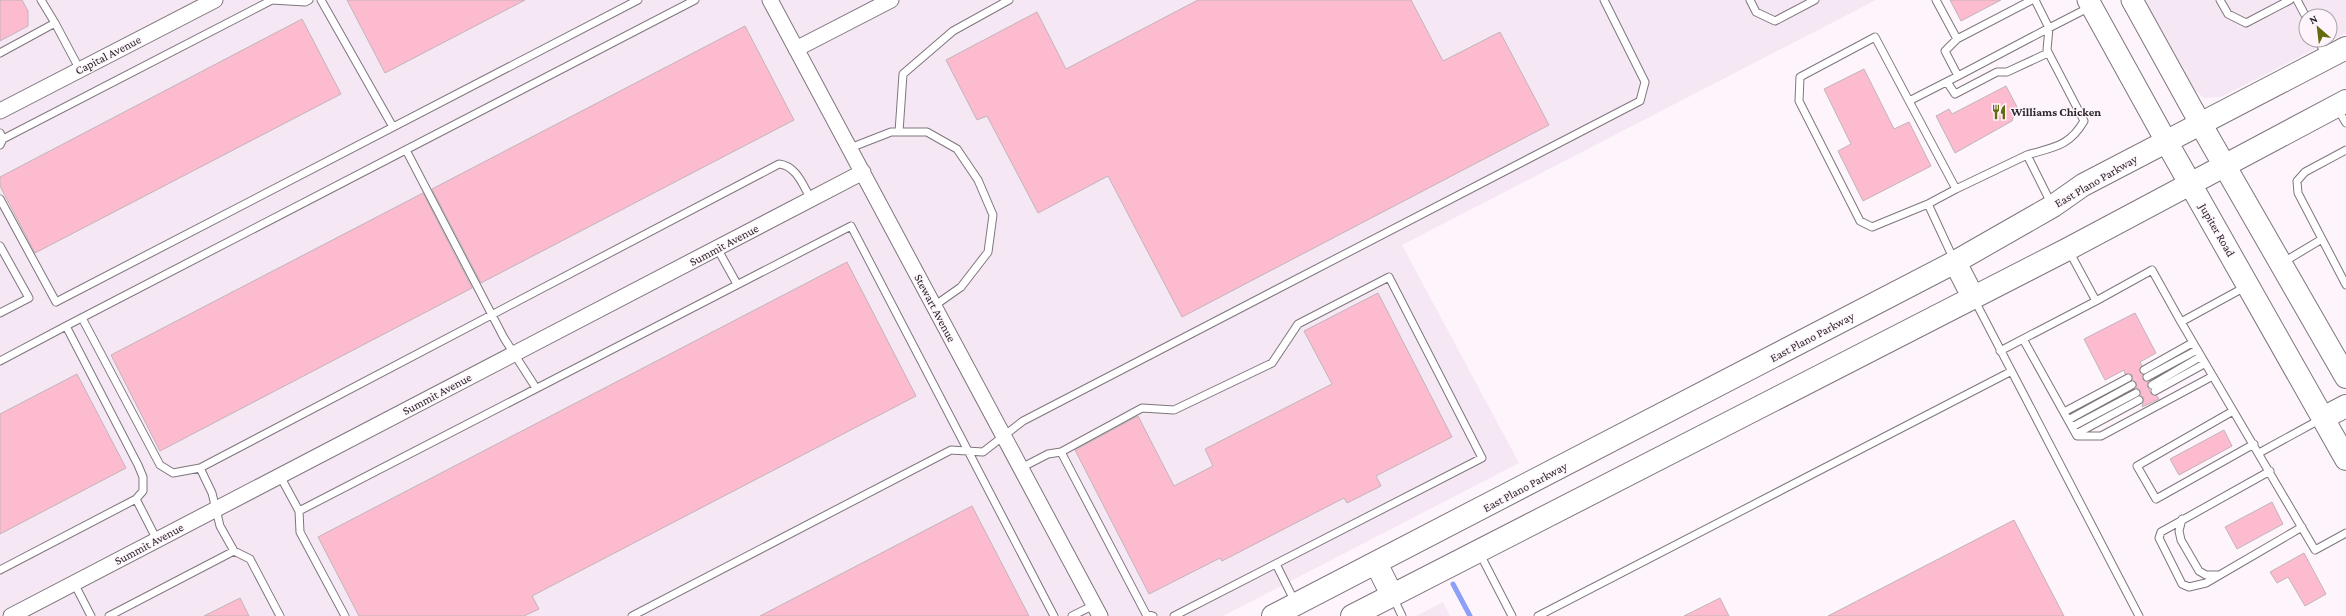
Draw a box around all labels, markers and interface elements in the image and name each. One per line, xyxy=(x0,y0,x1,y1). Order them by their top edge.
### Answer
north arrow xyxy=(2298,8,2338,48)
text: N xyxy=(2307,12,2320,26)
street label: Capital Avenue xyxy=(73,32,143,78)
restaurant icon: Williams Chicken xyxy=(1990,103,2008,121)
place label: Williams Chicken xyxy=(2010,105,2101,119)
street label: East Plano Parkway xyxy=(2052,151,2140,210)
street label: Jupiter Road xyxy=(2196,200,2238,260)
street label: Summit Avenue xyxy=(687,221,761,269)
street label: Stewart Avenue xyxy=(911,272,959,344)
street label: East Plano Parkway xyxy=(1768,309,1857,365)
street label: Summit Avenue xyxy=(400,370,474,418)
street label: East Plano Parkway xyxy=(1481,459,1570,515)
street label: Summit Avenue xyxy=(112,520,186,568)

